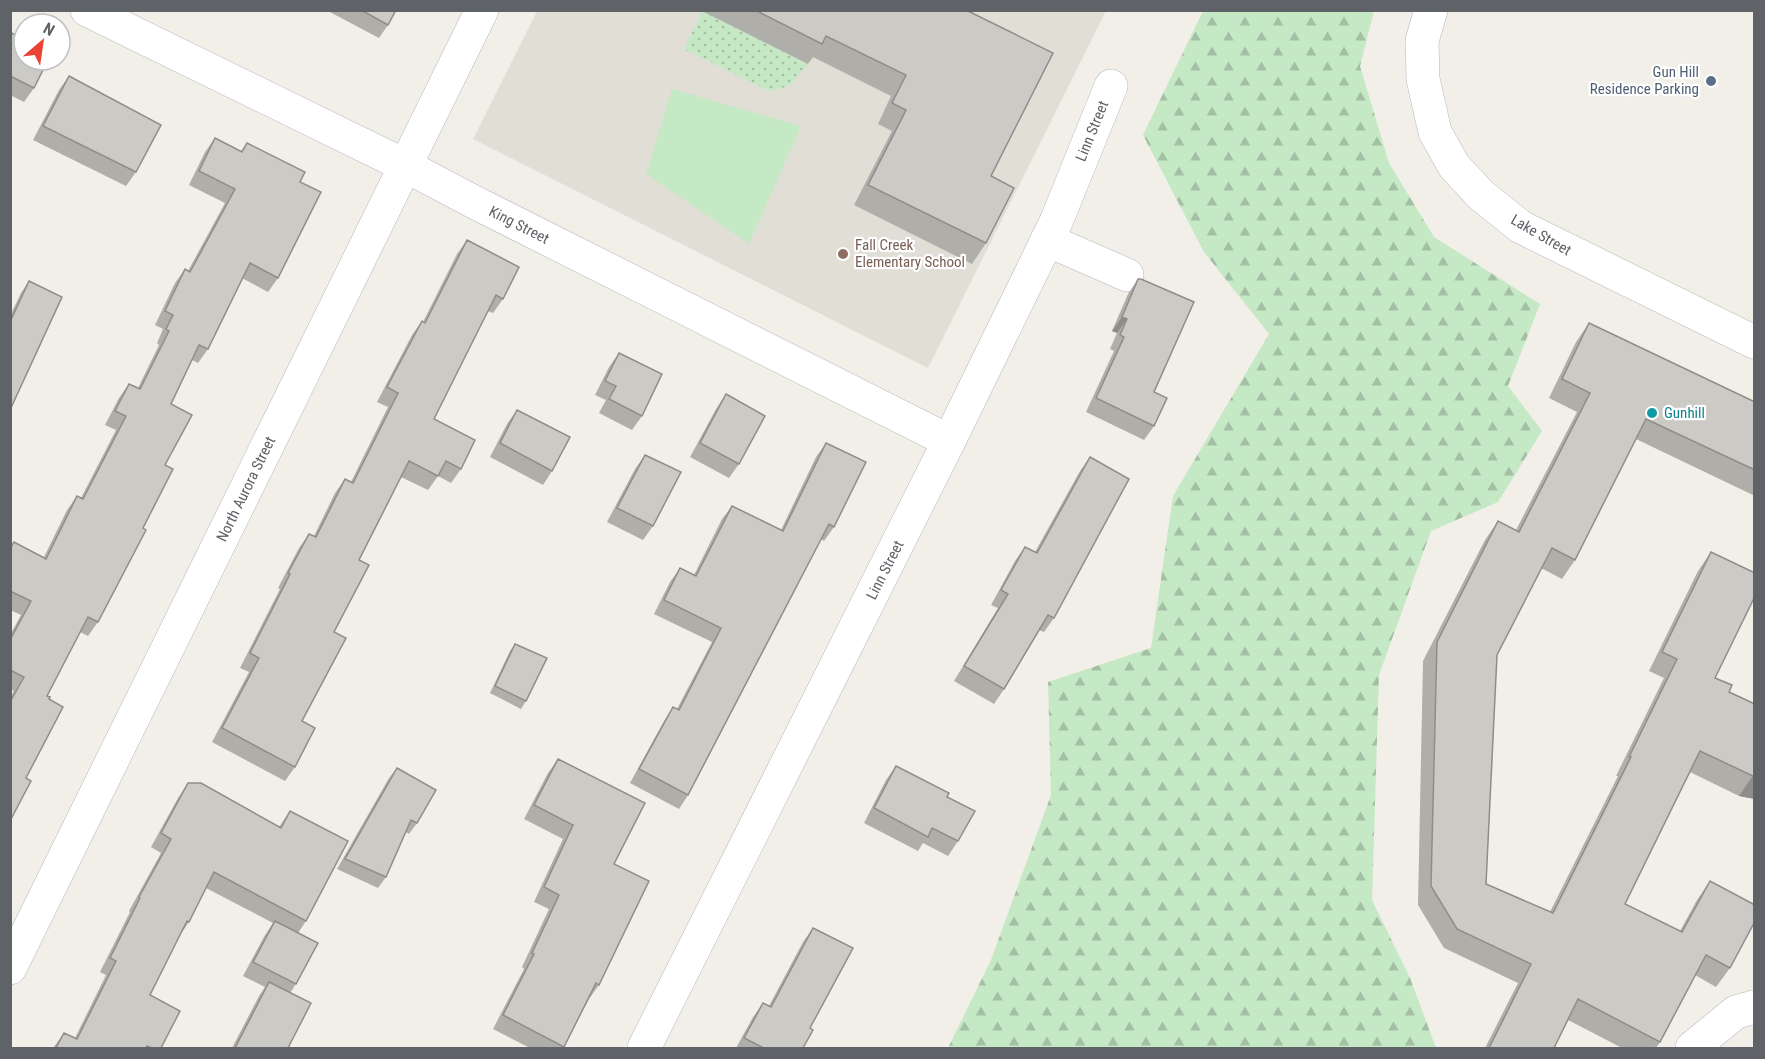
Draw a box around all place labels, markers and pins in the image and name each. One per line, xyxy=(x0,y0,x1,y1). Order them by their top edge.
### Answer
place label: Gun Hill Residence Parking xyxy=(1590,63,1699,98)
marker: Gun Hill Residence Parking xyxy=(1704,74,1718,88)
place label: Fall Creek Elementary School xyxy=(855,236,965,271)
marker: Fall Creek Elementary School xyxy=(836,247,850,261)
place label: Gunhill xyxy=(1664,404,1705,422)
marker: Gunhill xyxy=(1645,406,1659,420)

